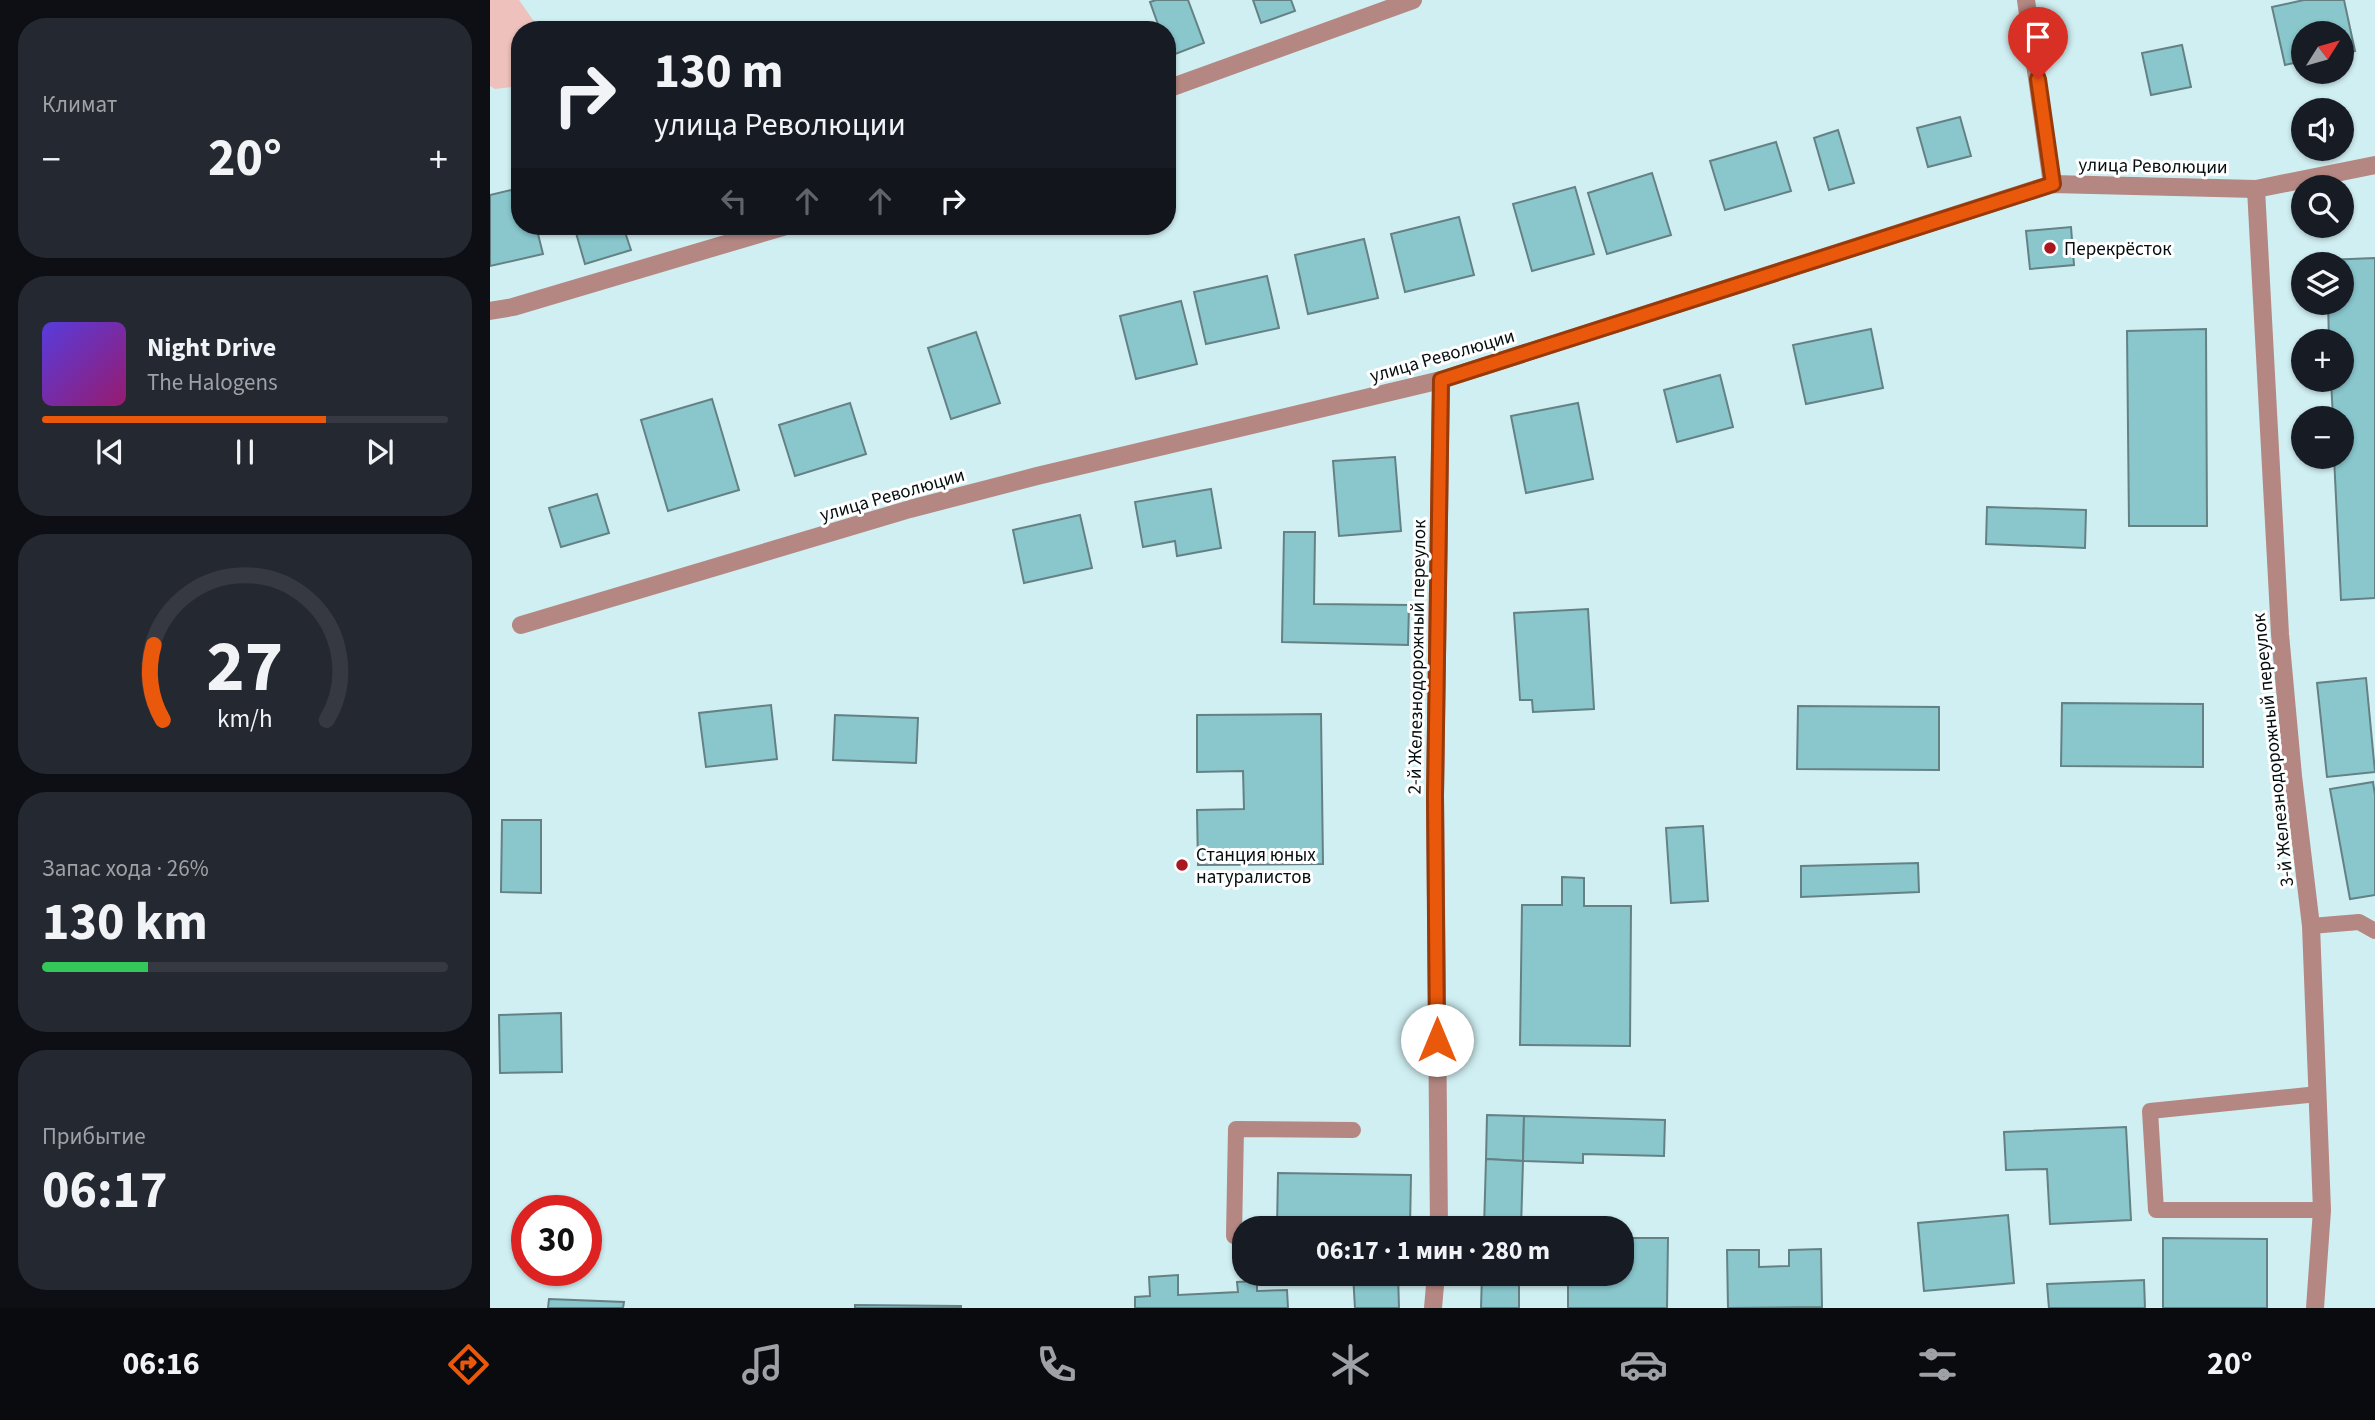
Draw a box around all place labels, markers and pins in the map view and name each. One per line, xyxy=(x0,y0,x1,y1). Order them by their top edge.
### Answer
pin xyxy=(2008,7,2068,79)
place label: Перекрёсток xyxy=(2064,236,2172,263)
marker: Перекрёсток xyxy=(2042,240,2058,256)
place label: Станция юных натуралистов xyxy=(1196,842,1316,891)
marker: Станция юных натуралистов xyxy=(1174,857,1190,873)

